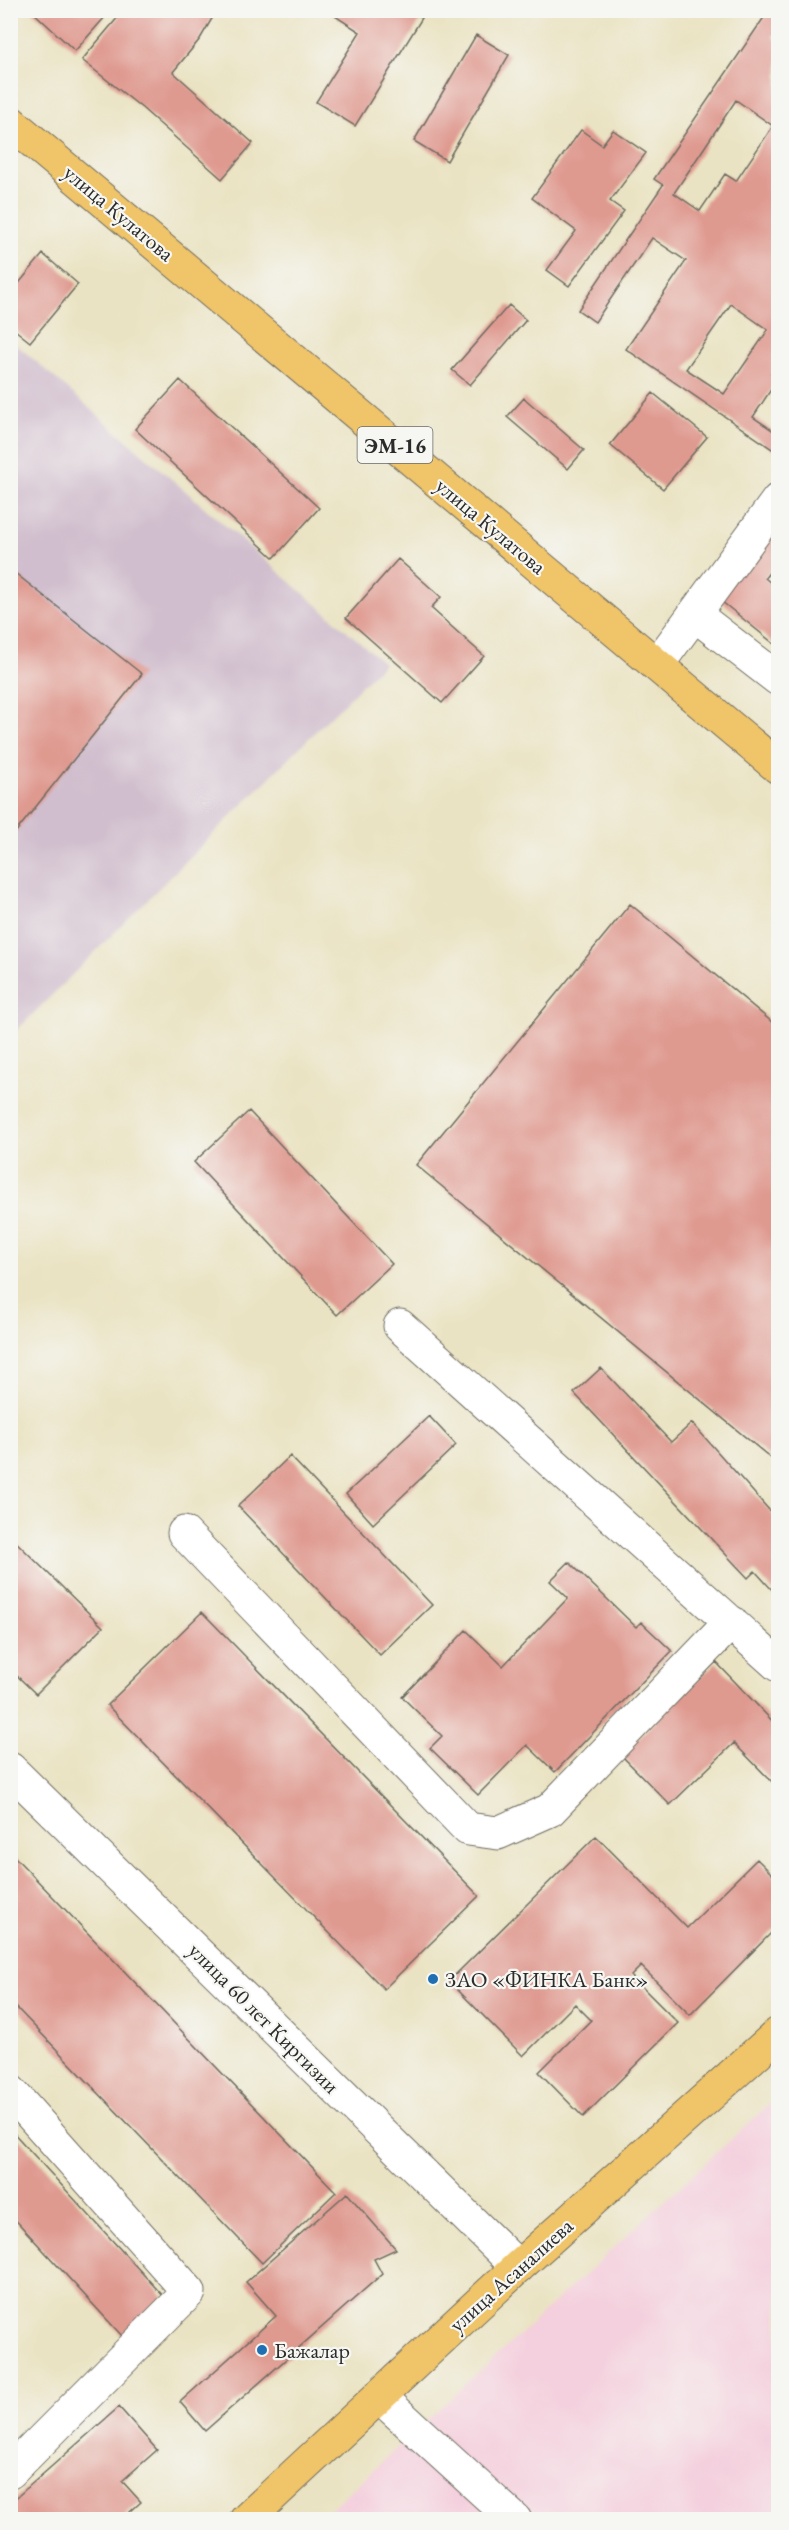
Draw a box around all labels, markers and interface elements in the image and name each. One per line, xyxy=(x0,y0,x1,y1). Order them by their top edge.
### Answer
street label: улица Кулатова xyxy=(58,158,181,268)
road number: ЭМ-16 xyxy=(358,427,432,463)
street label: улица Кулатова xyxy=(430,471,553,581)
street label: улица 60 лет Киргизии xyxy=(182,1936,346,2100)
place label: ЗАО «ФИНКА Банк» xyxy=(445,1965,648,1994)
marker: ЗАО «ФИНКА Банк» xyxy=(426,1972,440,1986)
street label: улица Асаналиева xyxy=(443,2211,579,2338)
place label: Бажалар xyxy=(274,2336,350,2365)
marker: Бажалар xyxy=(255,2343,269,2357)

